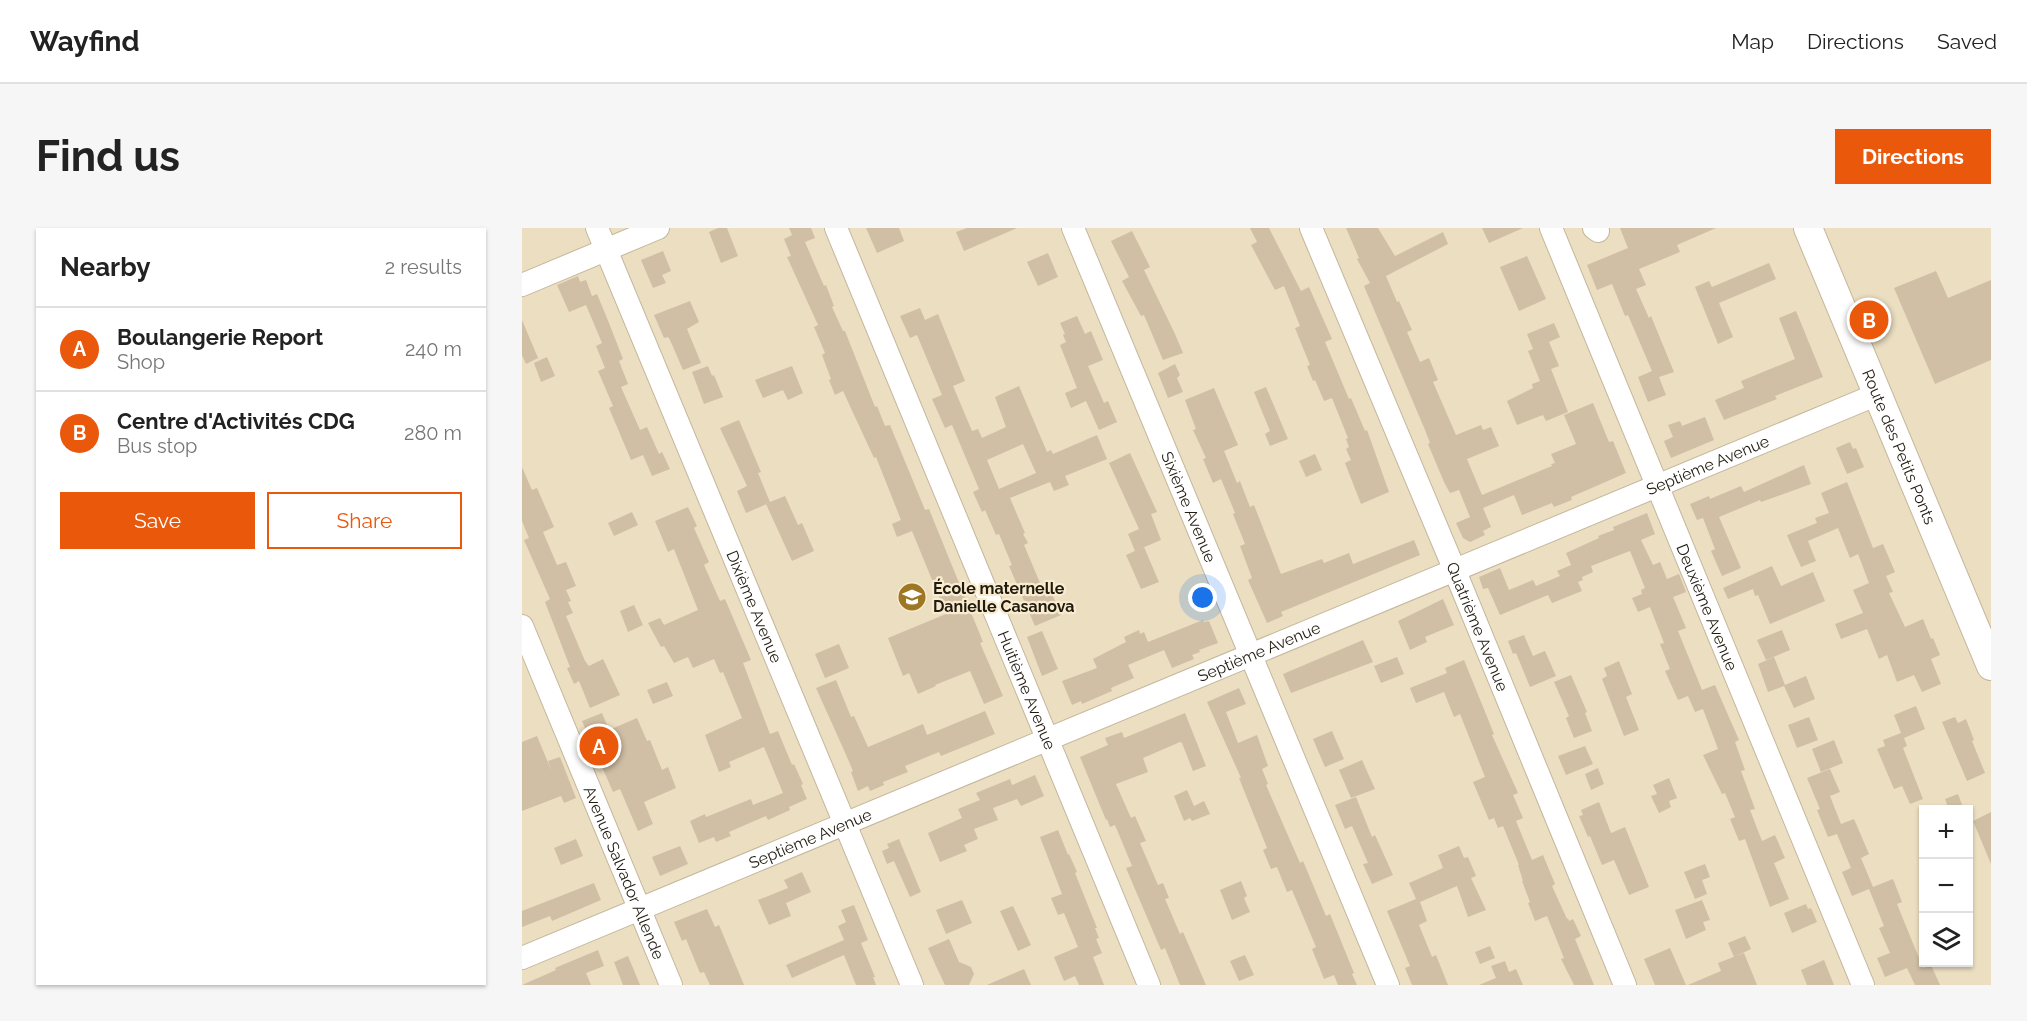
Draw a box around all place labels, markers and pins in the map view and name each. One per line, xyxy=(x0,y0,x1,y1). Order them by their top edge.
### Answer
pin: B xyxy=(1850,298,1888,343)
place label: École maternelle Danielle Casanova xyxy=(933,578,1075,616)
school or university icon: École maternelle Danielle Casanova xyxy=(896,581,928,613)
pin: A xyxy=(580,724,619,768)

